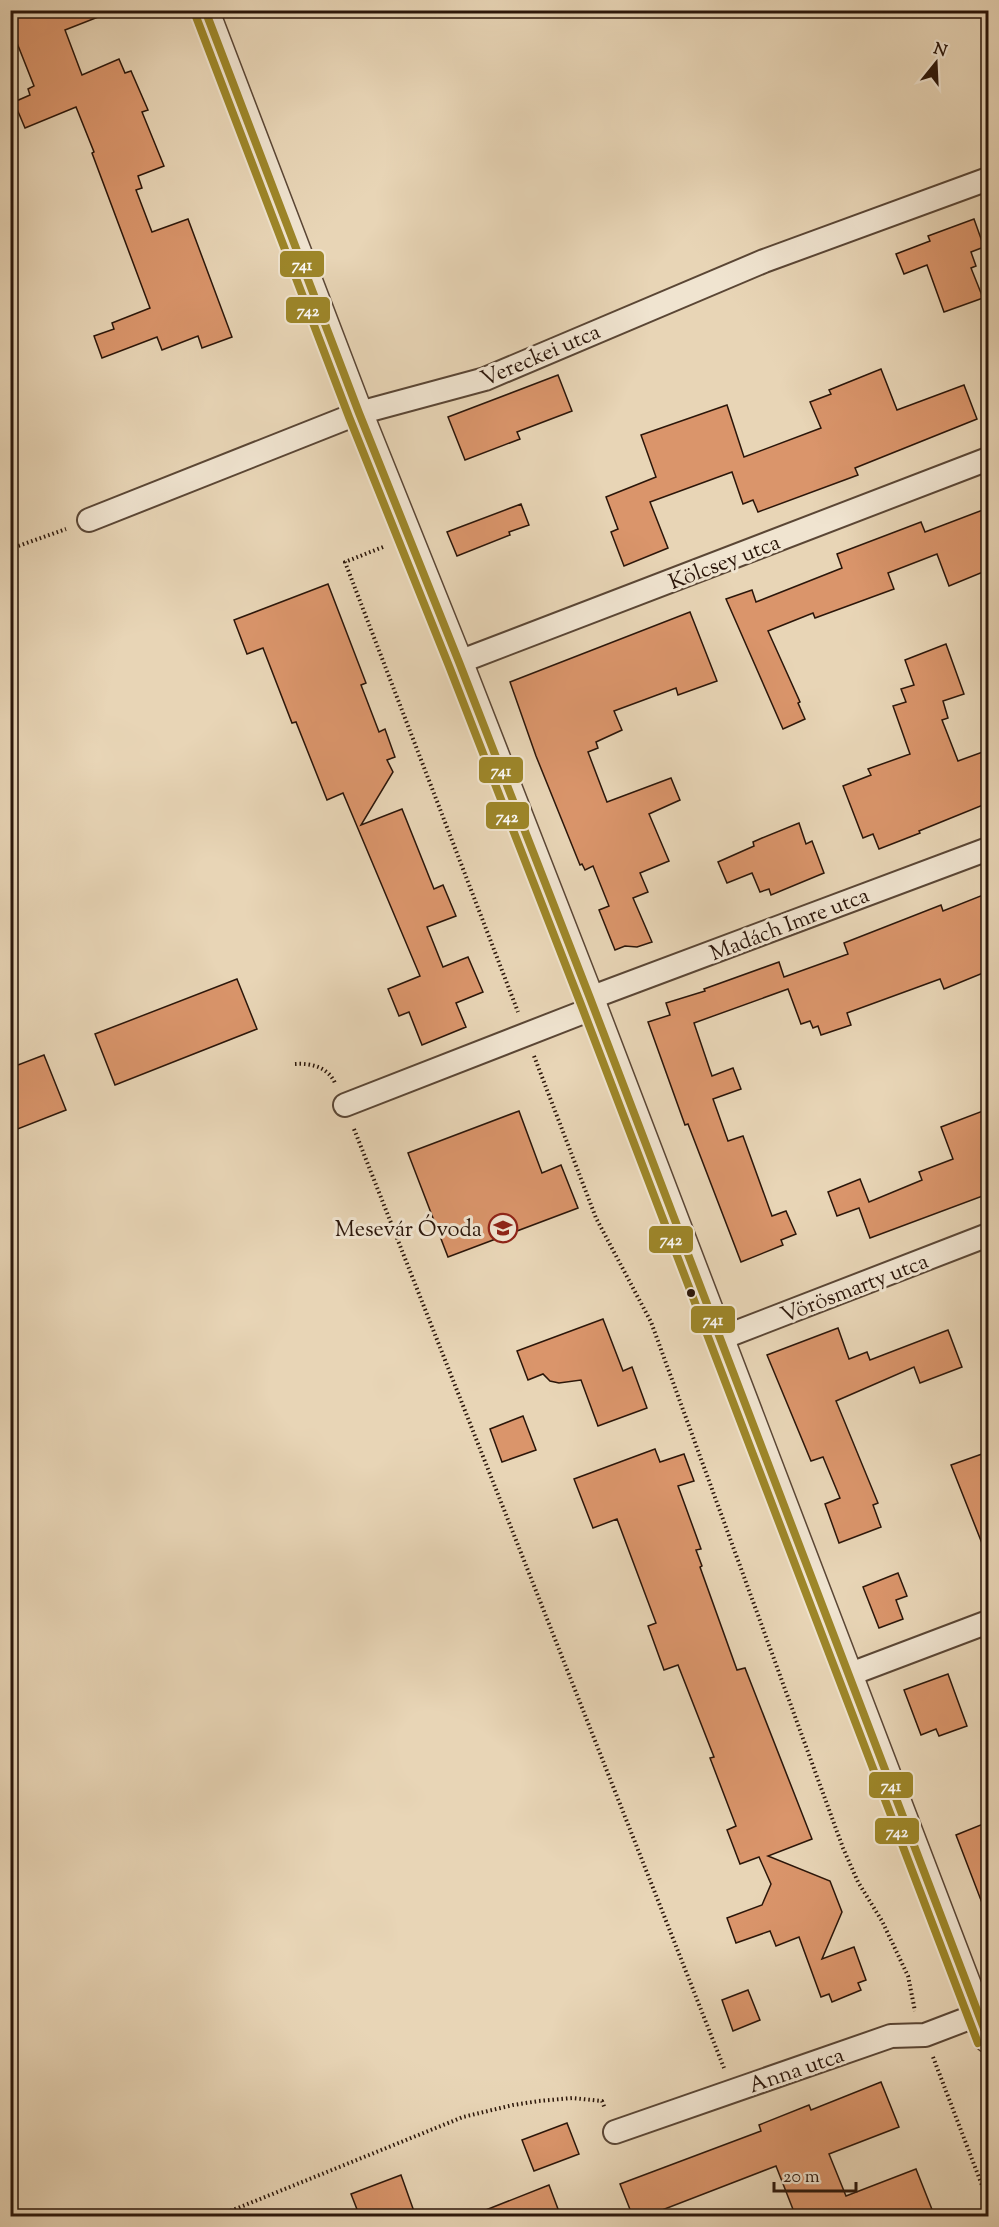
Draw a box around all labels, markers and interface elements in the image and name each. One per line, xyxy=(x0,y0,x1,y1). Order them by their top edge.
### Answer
north arrow xyxy=(906,33,966,93)
text: N xyxy=(930,38,950,64)
line badge: 741 xyxy=(279,250,325,278)
text: 741 xyxy=(292,255,313,278)
line badge: 742 xyxy=(285,296,331,324)
text: 742 xyxy=(297,301,320,324)
street label: Vereckei utca xyxy=(476,317,606,396)
street label: Kölcsey utca xyxy=(665,528,786,600)
line badge: 741 xyxy=(478,756,524,784)
text: 741 xyxy=(491,761,512,784)
line badge: 742 xyxy=(485,801,530,830)
text: 742 xyxy=(496,807,519,830)
street label: Madách Imre utca xyxy=(706,881,874,971)
school or university icon: Mesevár Óvoda xyxy=(487,1212,519,1244)
place label: Mesevár Óvoda xyxy=(335,1214,482,1247)
line badge: 742 xyxy=(648,1225,694,1254)
text: 742 xyxy=(660,1230,683,1253)
street label: Vörösmarty utca xyxy=(776,1247,934,1333)
unlabelled marker xyxy=(685,1287,697,1299)
line badge: 741 xyxy=(690,1305,736,1334)
text: 741 xyxy=(703,1310,724,1333)
line badge: 741 xyxy=(868,1771,914,1799)
text: 741 xyxy=(881,1776,902,1799)
line badge: 742 xyxy=(874,1817,920,1845)
text: 742 xyxy=(886,1822,909,1845)
street label: Anna utca xyxy=(745,2041,849,2103)
scale bar xyxy=(774,2155,856,2193)
text: 20 m xyxy=(783,2165,820,2191)

